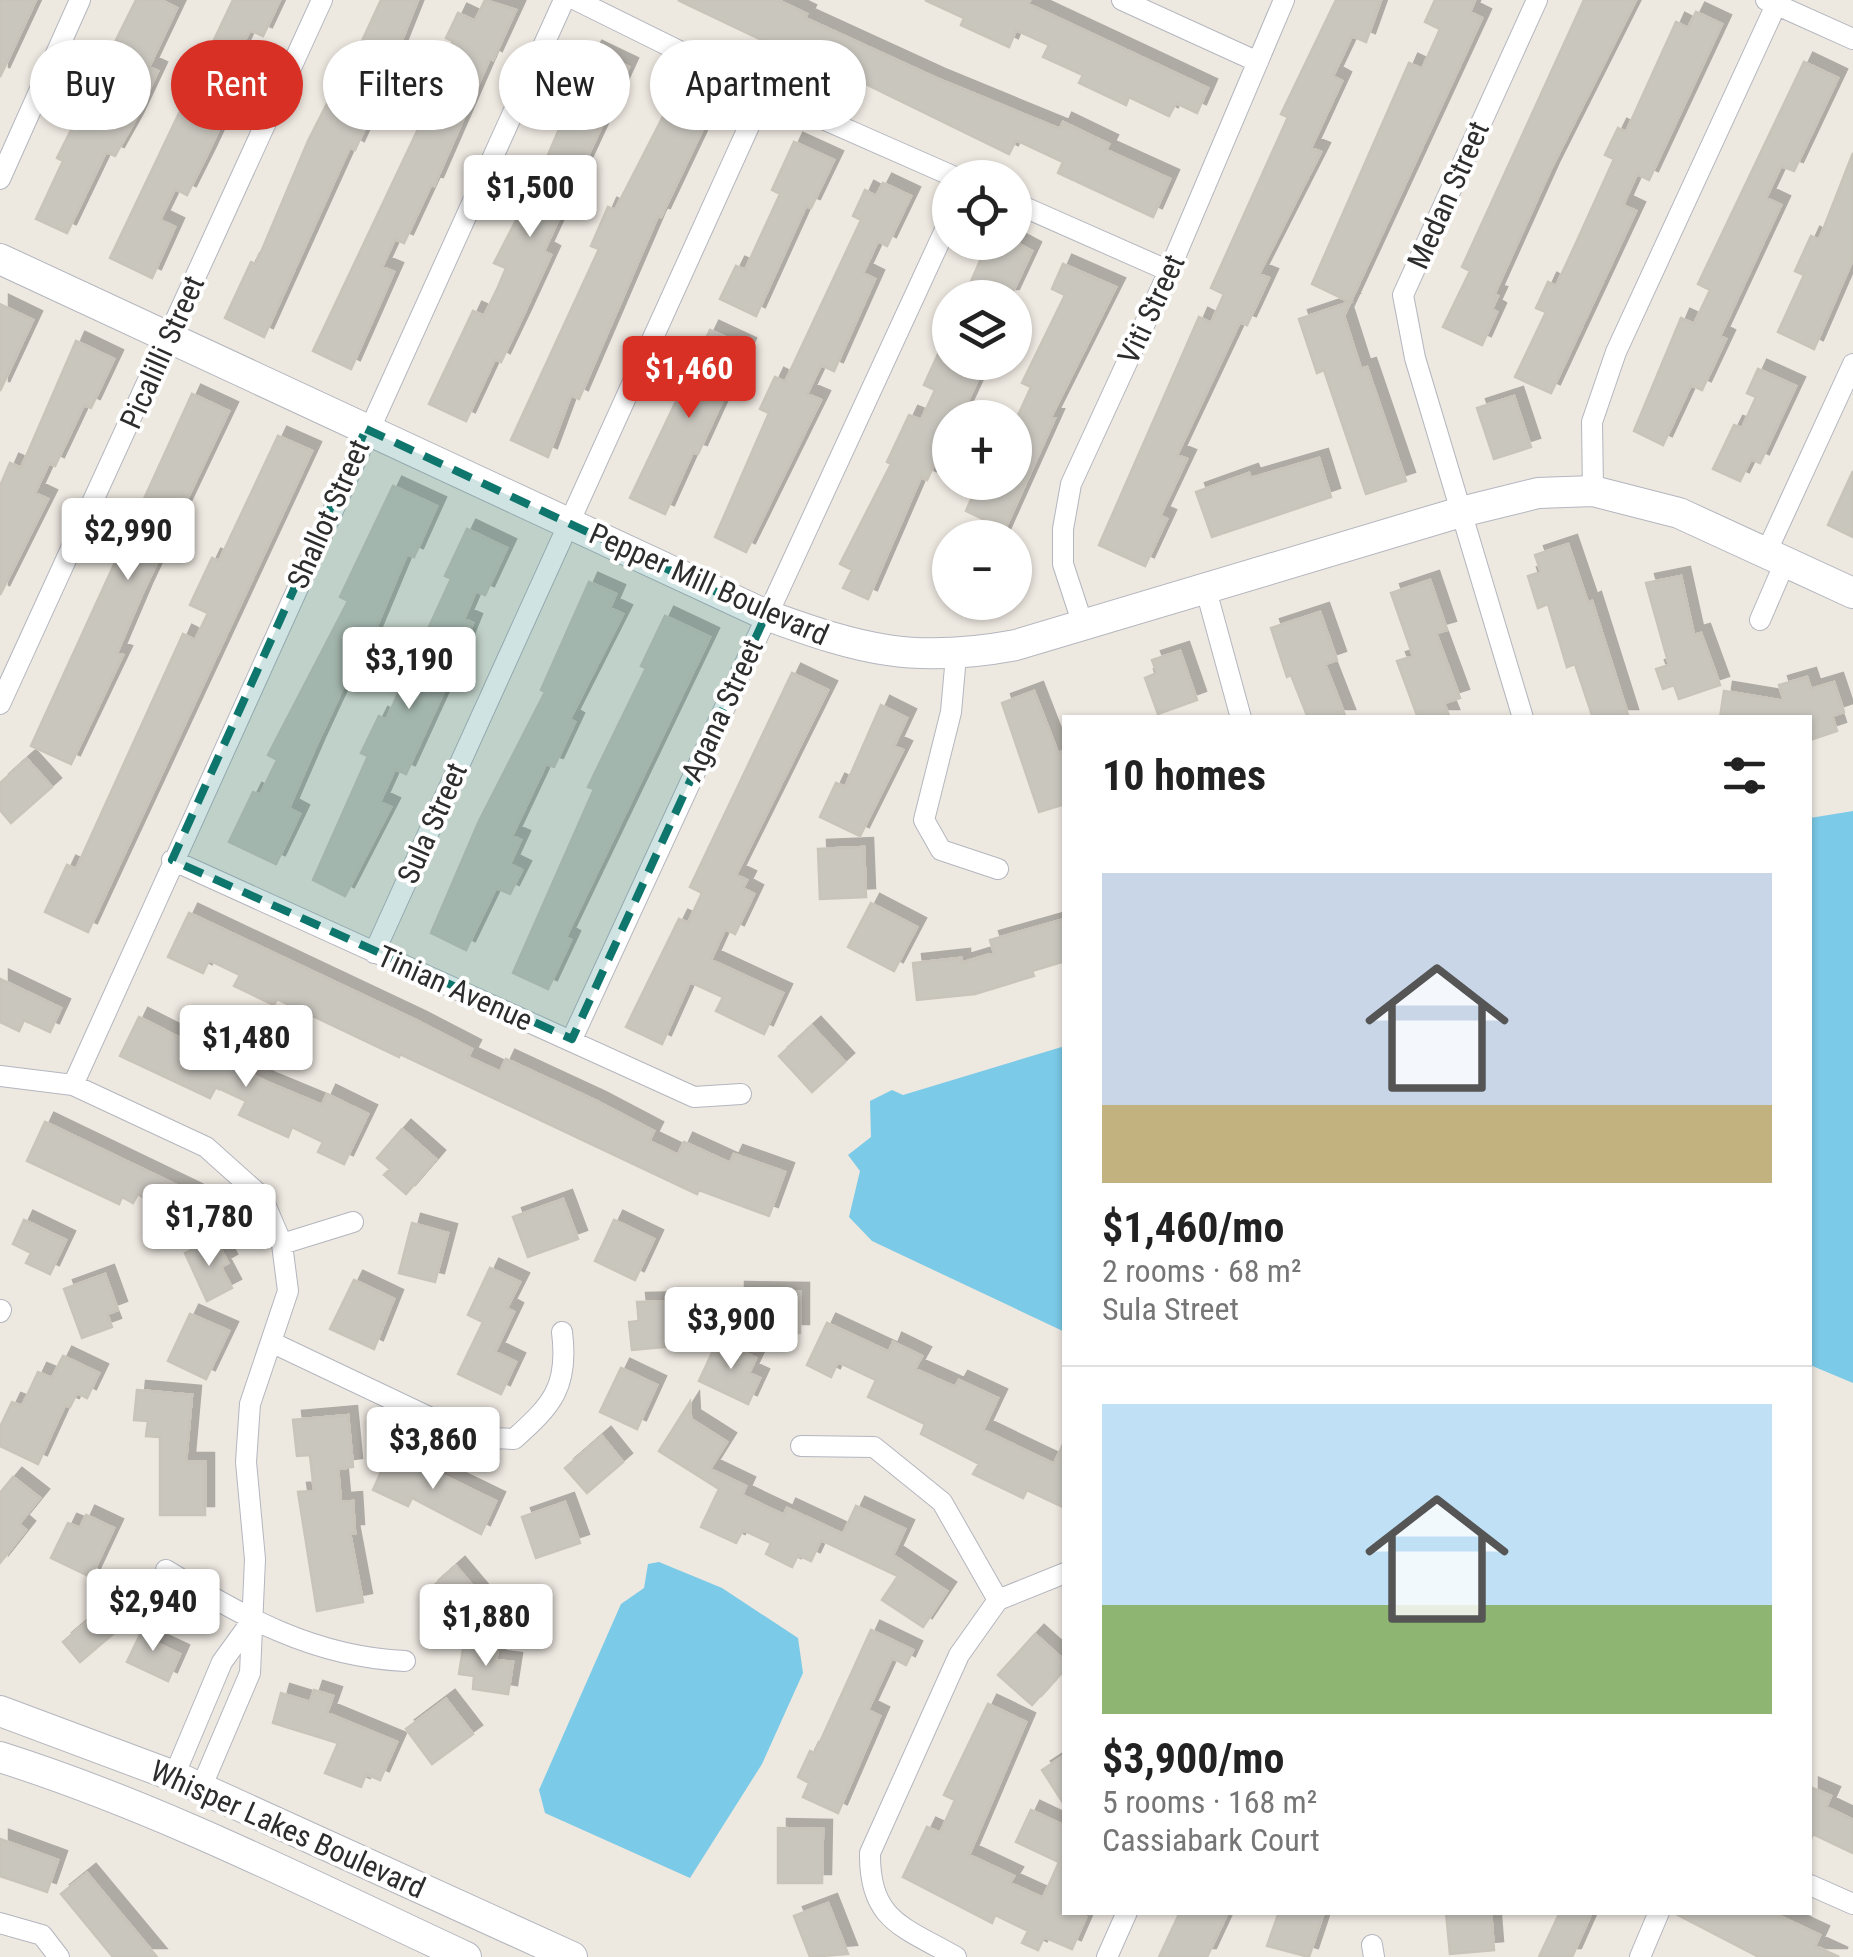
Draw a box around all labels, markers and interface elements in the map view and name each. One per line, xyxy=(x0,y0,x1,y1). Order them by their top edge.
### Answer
chip: Buy xyxy=(30,40,151,130)
chip: Rent xyxy=(171,40,303,130)
chip: Filters xyxy=(323,40,479,130)
chip: New xyxy=(499,40,630,130)
chip: Apartment xyxy=(650,40,866,130)
street label: Medan Street xyxy=(1400,116,1496,274)
pin: $1,500 xyxy=(449,155,611,240)
map controls xyxy=(932,160,1032,620)
button: locate xyxy=(932,160,1032,260)
text: $1,500 xyxy=(486,168,574,206)
street label: Viti Street xyxy=(1110,249,1192,369)
street label: Picalilli Street xyxy=(113,270,211,434)
button: layers xyxy=(932,280,1032,380)
pin: $1,460 xyxy=(608,336,770,421)
text: $1,460 xyxy=(645,349,733,387)
button: + xyxy=(932,400,1032,500)
street label: Shallot Street xyxy=(280,434,376,594)
pin: $2,990 xyxy=(47,498,209,583)
text: $2,990 xyxy=(84,511,172,549)
street label: Pepper Mill Boulevard xyxy=(584,516,834,652)
button: − xyxy=(932,520,1032,620)
pin: $3,190 xyxy=(328,627,490,712)
street label: Agana Street xyxy=(674,633,770,787)
text: $3,190 xyxy=(365,640,453,678)
icon: filters xyxy=(1717,748,1772,803)
text: 10 homes xyxy=(1102,751,1266,800)
street label: Sula Street xyxy=(390,757,474,889)
street label: Tinian Avenue xyxy=(372,938,538,1038)
icon: home xyxy=(1347,938,1527,1118)
pin: $1,480 xyxy=(165,1005,327,1090)
text: $1,480 xyxy=(202,1018,290,1056)
pin: $1,780 xyxy=(128,1184,290,1269)
text: $1,780 xyxy=(165,1197,253,1235)
text: $1,460/mo xyxy=(1102,1203,1284,1252)
text: 2 rooms · 68 m² xyxy=(1102,1252,1301,1290)
pin: $3,900 xyxy=(650,1287,812,1372)
text: Sula Street xyxy=(1102,1290,1239,1328)
text: $3,900 xyxy=(687,1300,775,1338)
pin: $3,860 xyxy=(352,1407,514,1492)
text: $3,860 xyxy=(389,1420,477,1458)
icon: home xyxy=(1347,1469,1527,1649)
pin: $2,940 xyxy=(72,1569,234,1654)
text: $2,940 xyxy=(109,1582,197,1620)
pin: $1,880 xyxy=(405,1584,567,1669)
text: $1,880 xyxy=(442,1597,530,1635)
text: $3,900/mo xyxy=(1102,1734,1284,1783)
street label: Whisper Lakes Boulevard xyxy=(145,1753,431,1905)
text: 5 rooms · 168 m² xyxy=(1102,1783,1317,1821)
text: Cassiabark Court xyxy=(1102,1821,1320,1859)

